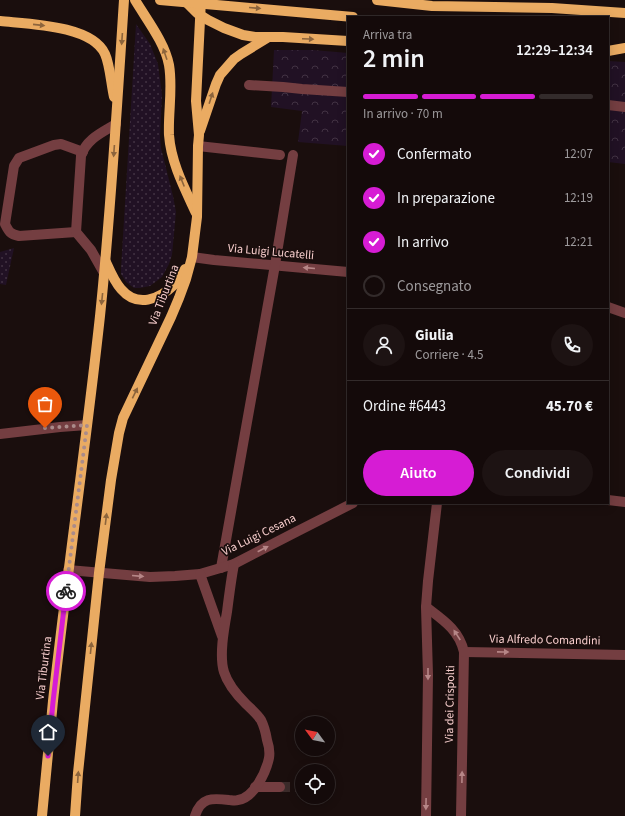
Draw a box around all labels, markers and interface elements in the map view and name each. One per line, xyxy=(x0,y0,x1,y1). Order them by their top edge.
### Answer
one-way arrow xyxy=(249,5,261,11)
one-way arrow xyxy=(33,22,45,28)
text: Arriva tra xyxy=(363,26,412,44)
one-way arrow xyxy=(118,33,125,45)
one-way arrow xyxy=(302,36,315,42)
text: 2 min xyxy=(363,40,425,77)
text: 12:29–12:34 xyxy=(516,40,593,61)
one-way arrow xyxy=(162,47,168,59)
one-way arrow xyxy=(209,91,215,103)
text: In arrivo · 70 m xyxy=(363,105,443,123)
icon: check xyxy=(363,143,385,165)
text: Confermato xyxy=(397,144,472,165)
one-way arrow xyxy=(111,145,118,157)
text: 12:07 xyxy=(564,145,593,163)
one-way arrow xyxy=(178,175,184,187)
icon: check xyxy=(363,187,385,209)
text: In preparazione xyxy=(397,188,495,209)
text: 12:19 xyxy=(564,189,593,207)
icon: check xyxy=(363,231,385,253)
text: In arrivo xyxy=(397,232,449,253)
text: 12:21 xyxy=(564,233,593,251)
street label: Via Luigi Lucatelli xyxy=(227,240,315,264)
street label: Via Tiburtina xyxy=(145,262,183,328)
one-way arrow xyxy=(303,265,315,272)
text: Consegnato xyxy=(397,276,472,297)
one-way arrow xyxy=(98,293,105,305)
button: person xyxy=(363,324,405,366)
button: phone xyxy=(551,324,593,366)
text: Giulia xyxy=(415,325,454,346)
text: Corriere · 4.5 xyxy=(415,346,484,364)
pin xyxy=(28,387,62,428)
one-way arrow xyxy=(132,387,138,398)
icon: bag xyxy=(34,393,56,415)
text: Ordine #6443 xyxy=(363,396,446,417)
text: 45.70 € xyxy=(546,396,593,417)
button: Aiuto xyxy=(363,450,474,496)
button: Condividi xyxy=(482,450,593,496)
street label: Via Luigi Cesana xyxy=(219,510,299,560)
one-way arrow xyxy=(103,513,109,525)
one-way arrow xyxy=(257,546,268,552)
courier xyxy=(46,571,86,611)
one-way arrow xyxy=(132,573,144,580)
icon: bike xyxy=(55,580,77,602)
one-way arrow xyxy=(453,629,460,641)
street label: Via Alfredo Comandini xyxy=(489,631,601,649)
street label: Via Tiburtina xyxy=(32,635,56,701)
one-way arrow xyxy=(88,642,95,654)
one-way arrow xyxy=(497,649,510,655)
street label: Via dei Crispolti xyxy=(441,665,459,743)
one-way arrow xyxy=(425,668,431,681)
pin xyxy=(31,715,65,756)
north arrow xyxy=(295,716,335,756)
map controls xyxy=(295,716,335,804)
icon: home xyxy=(37,721,59,743)
button: locate xyxy=(295,764,335,804)
one-way arrow xyxy=(459,770,465,783)
one-way arrow xyxy=(75,771,82,783)
one-way arrow xyxy=(423,798,429,811)

